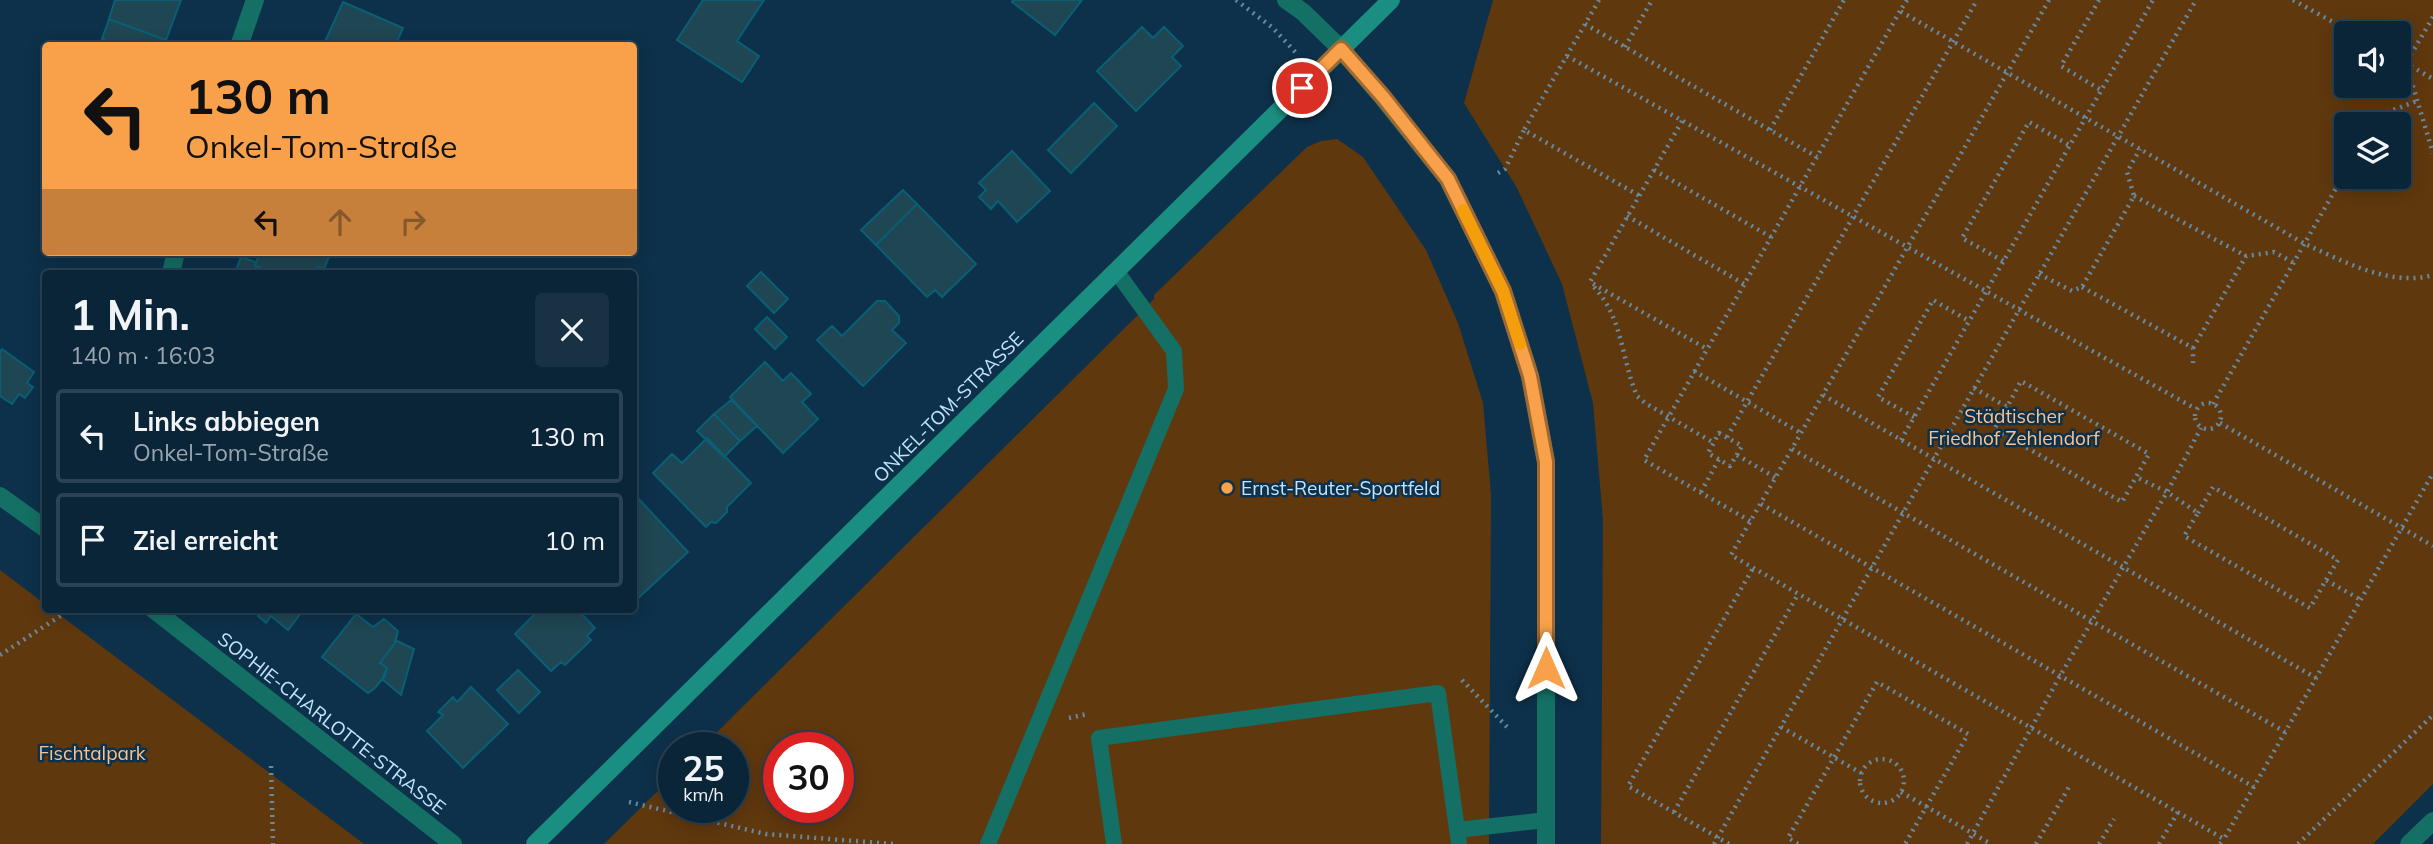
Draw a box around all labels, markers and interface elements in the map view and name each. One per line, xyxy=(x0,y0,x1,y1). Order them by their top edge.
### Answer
map controls xyxy=(2334,21,2411,189)
button: sound xyxy=(2334,21,2411,98)
pin xyxy=(1272,58,1332,118)
text: 130 m xyxy=(185,65,331,126)
icon: arrive xyxy=(1283,69,1321,107)
icon: left xyxy=(70,70,161,161)
button: layers xyxy=(2334,112,2411,189)
text: Onkel-Tom-Straße xyxy=(185,126,458,166)
icon: left xyxy=(248,203,286,241)
icon: ahead xyxy=(321,203,359,241)
icon: right xyxy=(394,203,432,241)
text: 1 Min. xyxy=(70,288,190,341)
button: close xyxy=(535,293,609,367)
street label: ONKEL-TOM-STRASSE xyxy=(868,327,1028,487)
text: 140 m · 16:03 xyxy=(70,341,215,370)
park label: Städtischer Friedhof Zehlendorf xyxy=(1928,404,2100,450)
text: Links abbiegen xyxy=(133,405,320,438)
icon: left xyxy=(74,417,112,455)
text: 130 m xyxy=(529,420,605,453)
text: Onkel-Tom-Straße xyxy=(133,438,329,467)
place label: Ernst-Reuter-Sportfeld xyxy=(1241,476,1440,500)
marker: Ernst-Reuter-Sportfeld xyxy=(1219,480,1235,496)
icon: arrive xyxy=(74,521,112,559)
text: Ziel erreicht xyxy=(133,524,278,557)
text: 10 m xyxy=(544,524,605,557)
street label: SOPHIE-CHARLOTTE-STRASSE xyxy=(213,627,451,819)
position arrow xyxy=(1509,631,1583,705)
speed limit sign: 30 xyxy=(763,732,854,823)
park label: Fischtalpark xyxy=(38,741,146,765)
text: 25 xyxy=(682,746,725,790)
text: km/h xyxy=(683,783,724,806)

